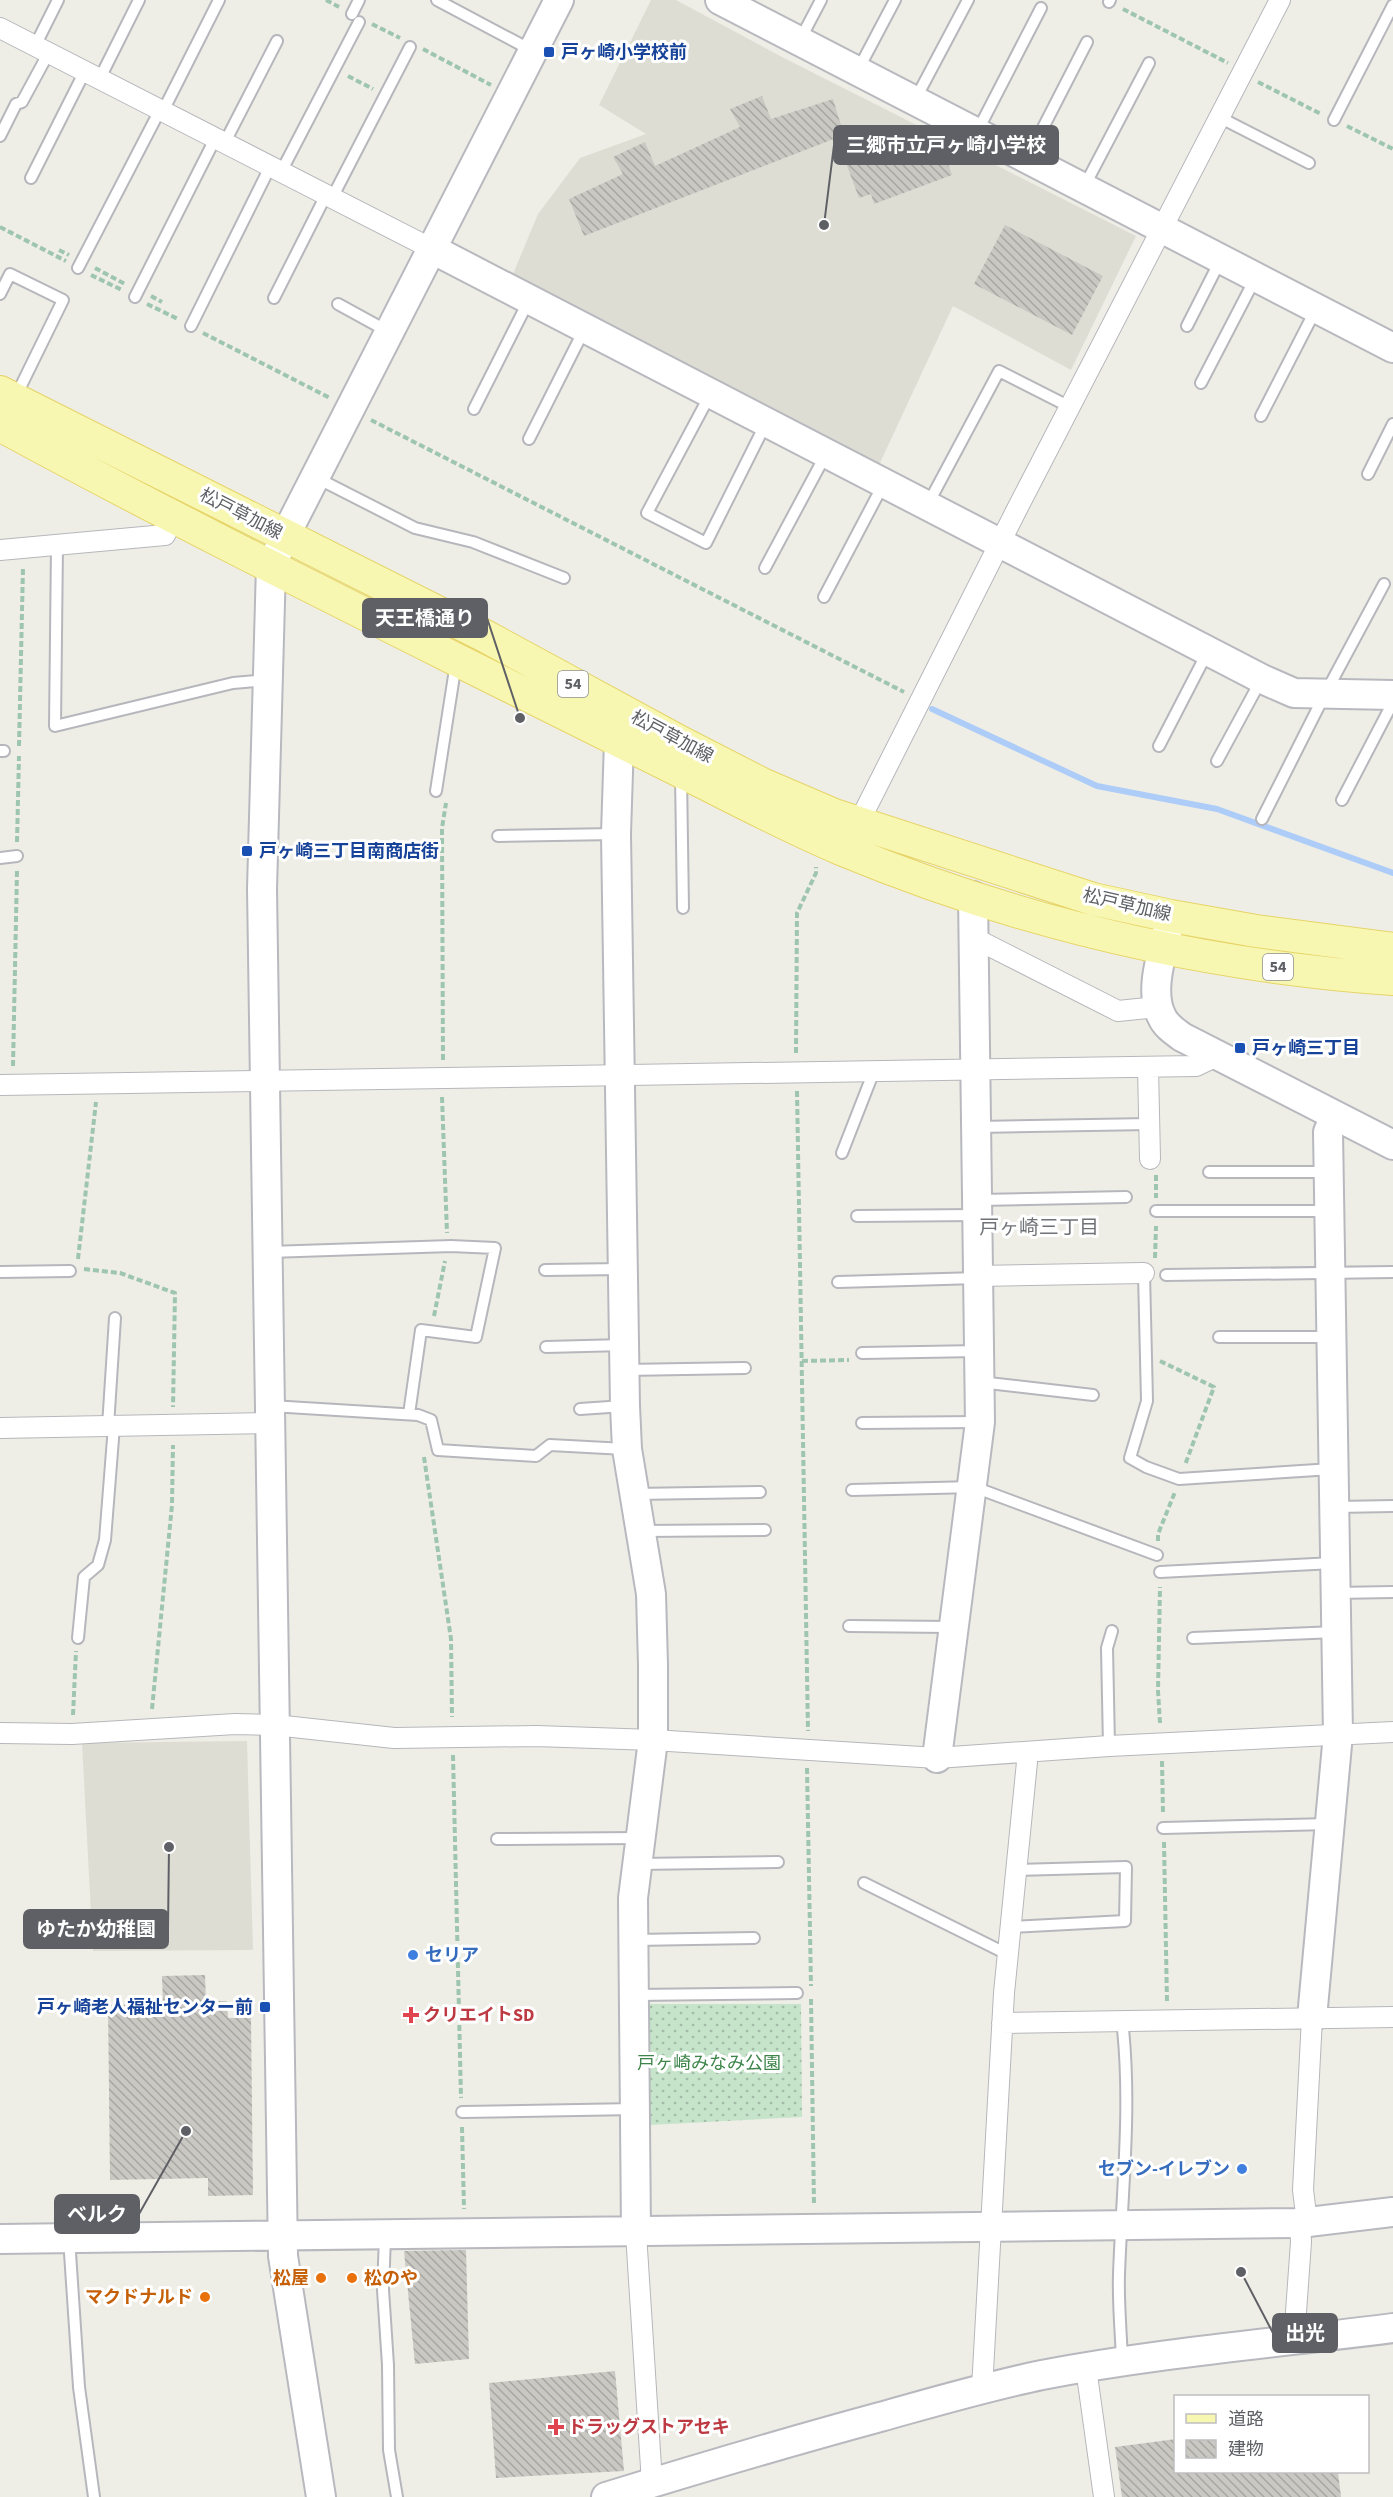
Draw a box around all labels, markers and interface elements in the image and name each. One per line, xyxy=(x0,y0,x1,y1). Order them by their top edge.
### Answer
place label: 戸ヶ崎小学校前 xyxy=(561,40,687,65)
marker: 戸ヶ崎小学校前 xyxy=(542,45,556,59)
callout: 三郷市立戸ヶ崎小学校 xyxy=(834,126,1058,164)
text: 三郷市立戸ヶ崎小学校 xyxy=(846,132,1046,160)
street label: 松戸草加線 xyxy=(195,482,287,546)
callout: 天王橋通り xyxy=(363,599,487,637)
text: 天王橋通り xyxy=(375,605,475,633)
road number: 54 xyxy=(558,671,588,697)
street label: 松戸草加線 xyxy=(626,705,718,769)
place label: 戸ヶ崎三丁目南商店街 xyxy=(259,839,439,864)
marker: 戸ヶ崎三丁目南商店街 xyxy=(240,844,254,858)
street label: 松戸草加線 xyxy=(1080,883,1174,927)
road number: 54 xyxy=(1263,954,1293,980)
place label: 戸ヶ崎三丁目 xyxy=(1252,1036,1360,1061)
marker: 戸ヶ崎三丁目 xyxy=(1233,1041,1247,1055)
district label: 戸ヶ崎三丁目 xyxy=(979,1214,1099,1242)
callout: ゆたか幼稚園 xyxy=(24,1910,168,1948)
text: ゆたか幼稚園 xyxy=(36,1916,156,1944)
place label: セリア xyxy=(425,1943,479,1968)
marker: セリア xyxy=(406,1948,420,1962)
place label: 戸ヶ崎老人福祉センター前 xyxy=(37,1995,253,2020)
marker: 戸ヶ崎老人福祉センター前 xyxy=(258,2000,272,2014)
place label: クリエイトSD xyxy=(423,2003,534,2028)
marker: クリエイトSD xyxy=(404,2008,418,2022)
park label: 戸ヶ崎みなみ公園 xyxy=(637,2051,781,2076)
place label: セブン-イレブン xyxy=(1098,2157,1230,2182)
marker: セブン-イレブン xyxy=(1235,2162,1249,2176)
callout: ベルク xyxy=(55,2195,139,2233)
text: ベルク xyxy=(67,2201,127,2229)
place label: 松屋 xyxy=(273,2266,309,2291)
place label: 松のや xyxy=(364,2266,418,2291)
marker: 松屋 xyxy=(314,2271,328,2285)
marker: 松のや xyxy=(345,2271,359,2285)
place label: マクドナルド xyxy=(85,2285,193,2310)
marker: マクドナルド xyxy=(198,2290,212,2304)
callout: 出光 xyxy=(1273,2314,1337,2352)
text: 出光 xyxy=(1285,2320,1325,2348)
legend xyxy=(1174,2395,1369,2473)
text: 道路 xyxy=(1228,2407,1264,2432)
place label: ドラッグストアセキ xyxy=(568,2415,730,2440)
marker: ドラッグストアセキ xyxy=(549,2420,563,2434)
text: 建物 xyxy=(1228,2437,1264,2462)

